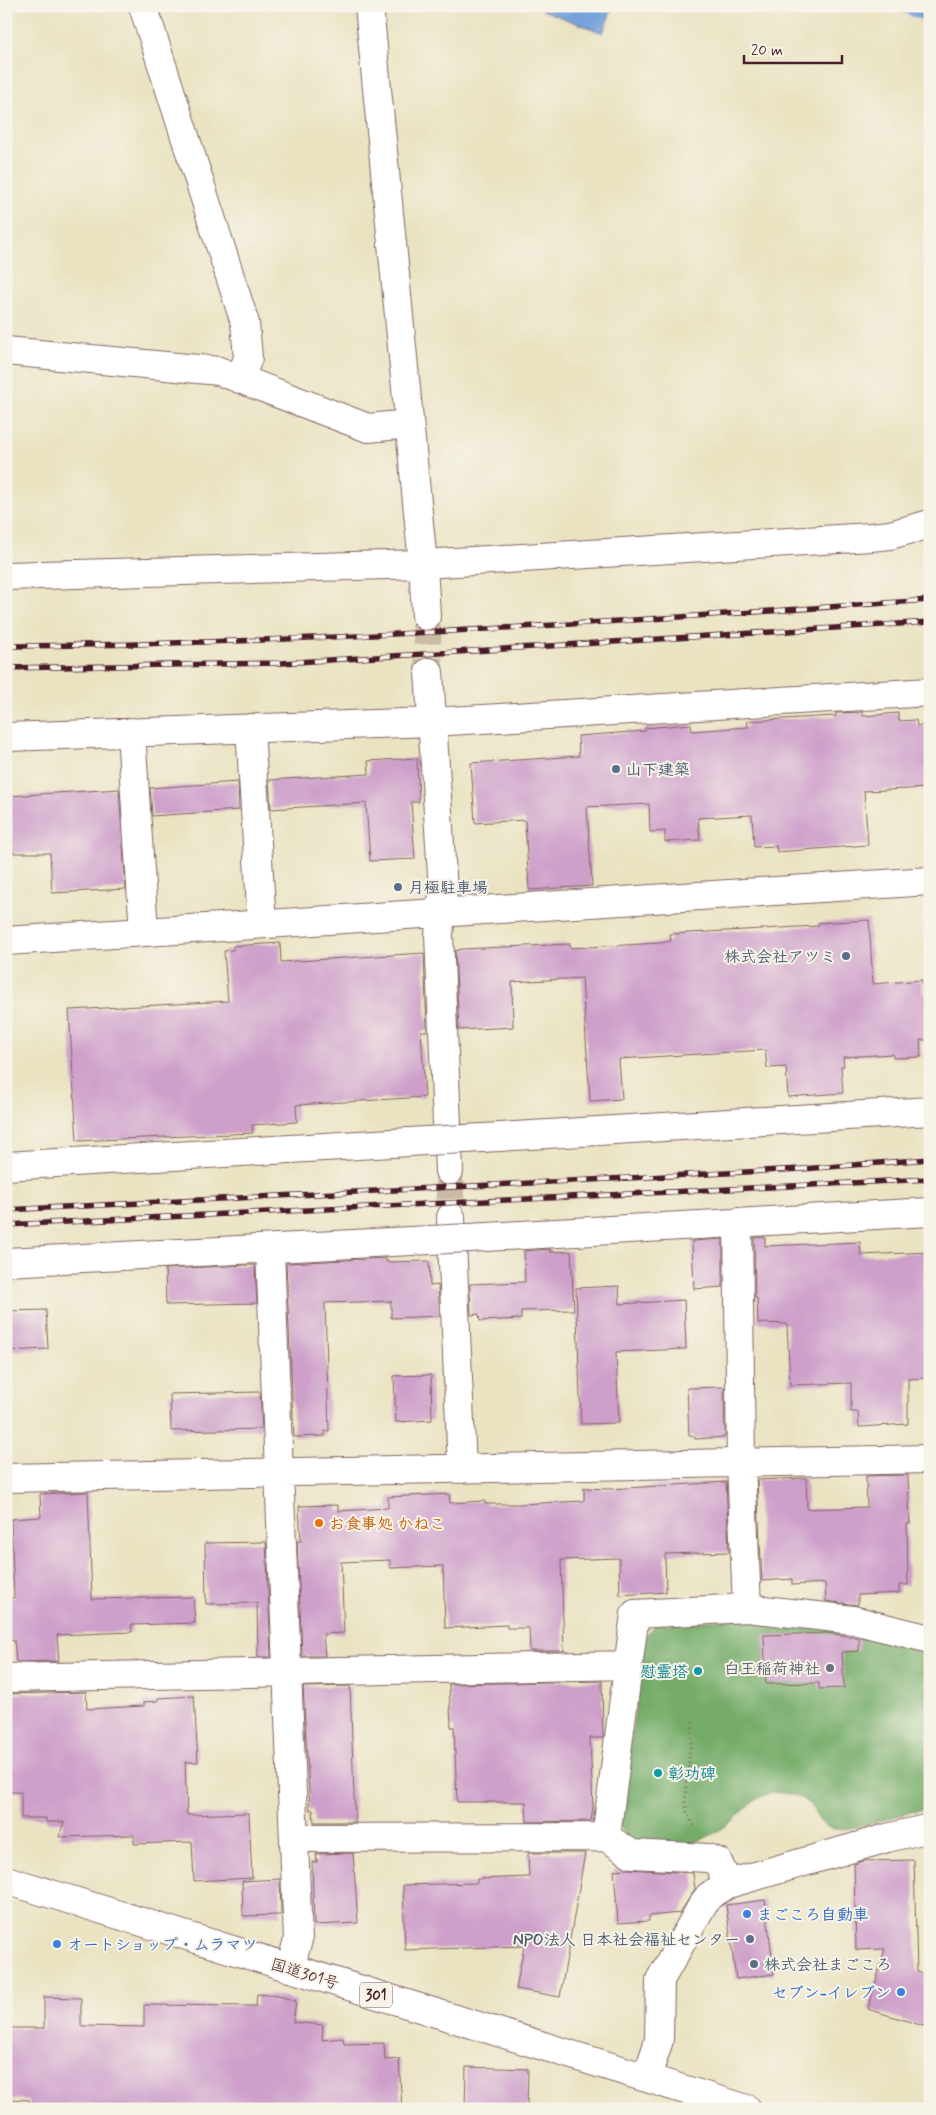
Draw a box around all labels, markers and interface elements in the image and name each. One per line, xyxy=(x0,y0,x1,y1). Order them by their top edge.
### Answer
scale bar xyxy=(744,32,841,64)
text: 20 m xyxy=(751,41,783,61)
place label: 山下建築 xyxy=(626,760,690,781)
marker: 山下建築 xyxy=(610,763,622,775)
place label: 月極駐車場 xyxy=(408,878,488,899)
marker: 月極駐車場 xyxy=(392,881,404,893)
place label: 株式会社アツミ xyxy=(724,947,836,968)
marker: 株式会社アツミ xyxy=(840,950,852,962)
place label: お食事処 かねこ xyxy=(329,1514,445,1535)
marker: お食事処 かねこ xyxy=(313,1517,325,1529)
place label: 白王稲荷神社 xyxy=(724,1659,820,1680)
place label: 慰霊塔 xyxy=(640,1662,688,1683)
marker: 白王稲荷神社 xyxy=(824,1662,836,1674)
marker: 慰霊塔 xyxy=(692,1665,704,1677)
place label: 彰功碑 xyxy=(668,1764,716,1785)
marker: 彰功碑 xyxy=(652,1767,664,1779)
place label: まごころ自動車 xyxy=(757,1905,869,1926)
marker: まごころ自動車 xyxy=(741,1908,753,1920)
place label: NPO法人 日本社会福祉センター xyxy=(513,1930,740,1951)
marker: NPO法人 日本社会福祉センター xyxy=(744,1933,756,1945)
place label: オートショップ・ムラマツ xyxy=(67,1935,257,1956)
marker: オートショップ・ムラマツ xyxy=(51,1938,63,1950)
street label: 国道301号 xyxy=(268,1954,341,1995)
place label: 株式会社まごころ xyxy=(764,1955,892,1976)
marker: 株式会社まごころ xyxy=(748,1958,760,1970)
road number: 301 xyxy=(360,1982,392,2008)
place label: セブン-イレブン xyxy=(772,1983,891,2004)
marker: セブン-イレブン xyxy=(895,1986,907,1998)

